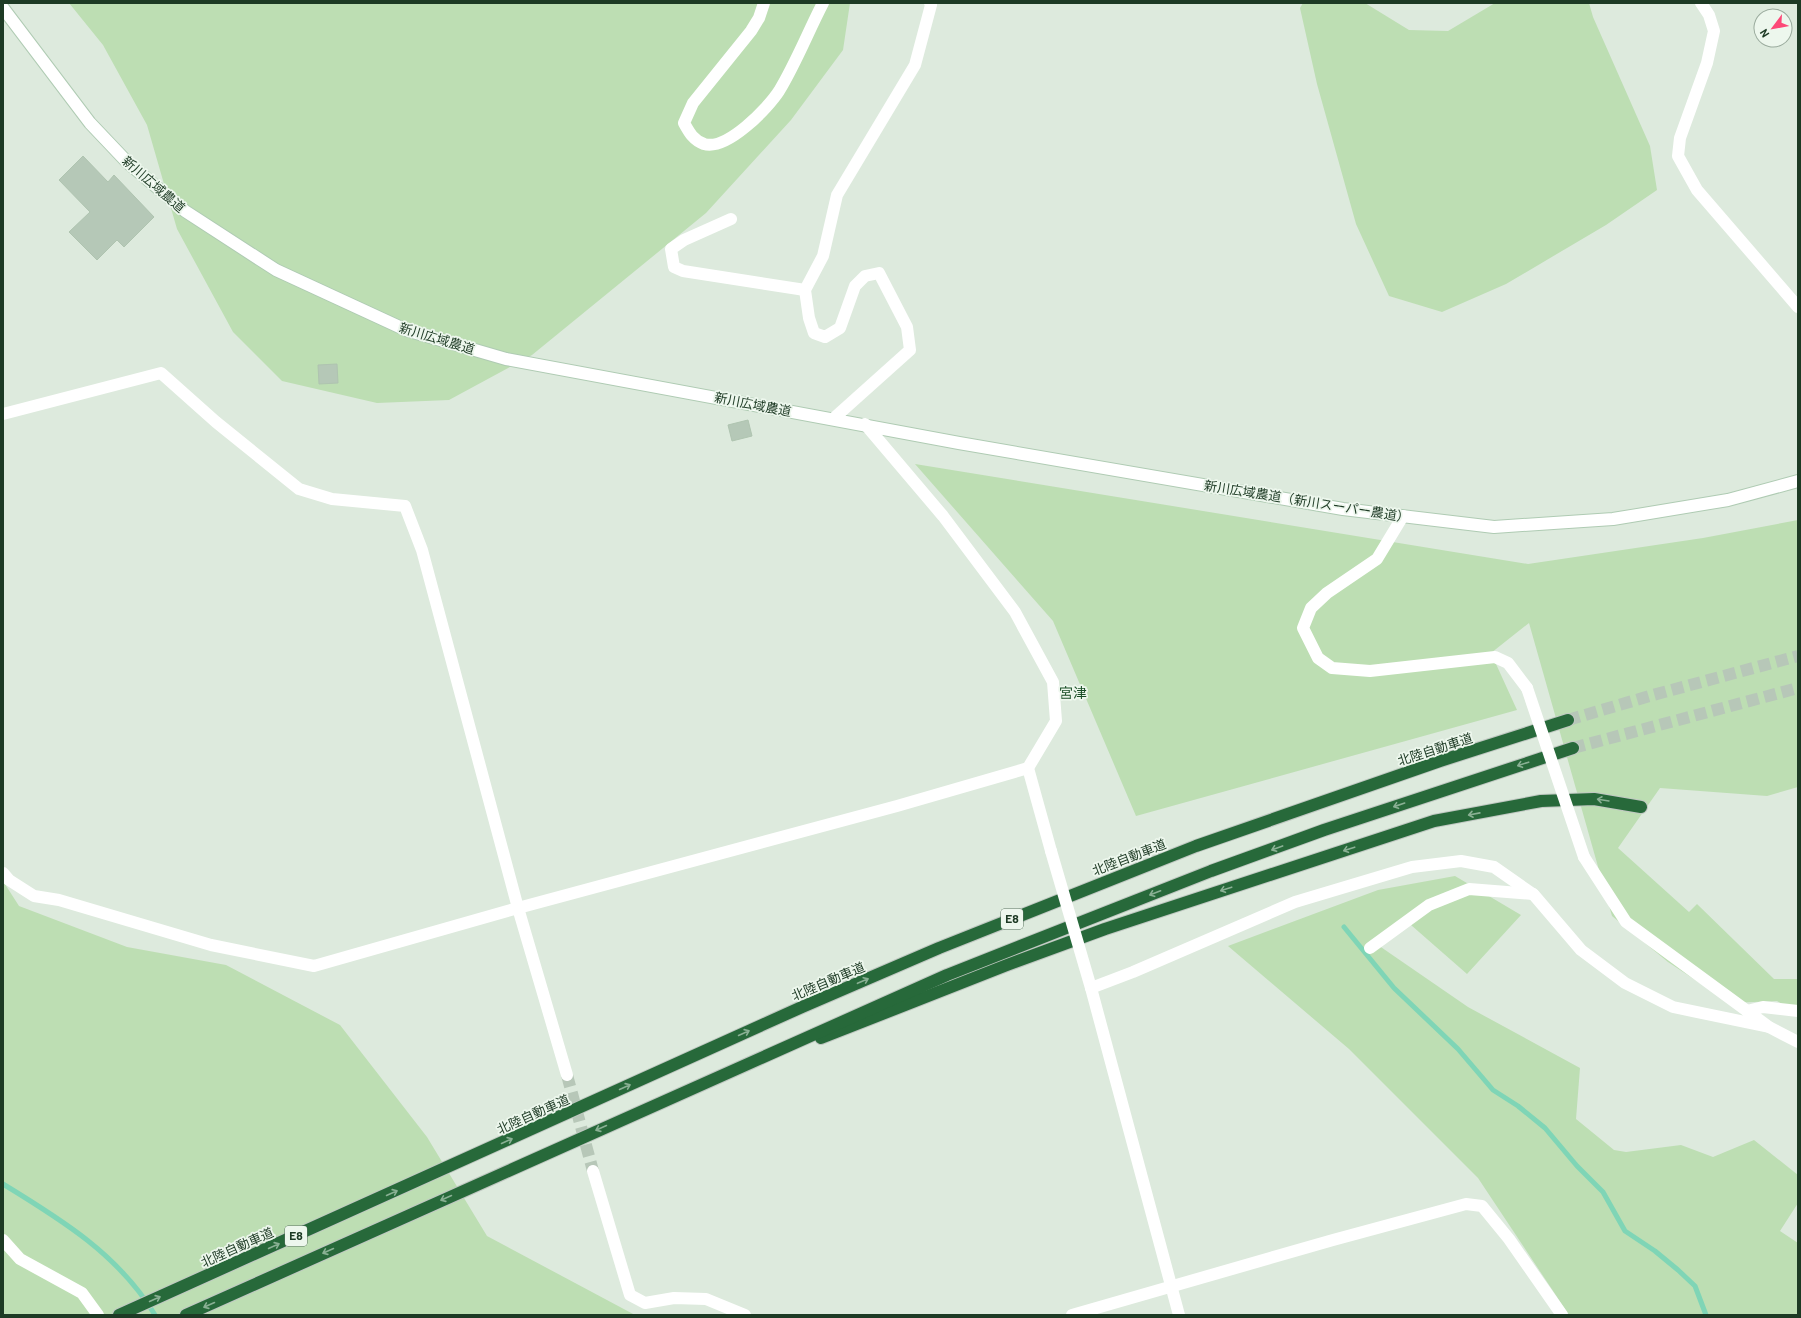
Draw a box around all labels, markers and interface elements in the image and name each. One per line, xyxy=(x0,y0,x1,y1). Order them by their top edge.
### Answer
north arrow xyxy=(1753,8,1793,48)
text: N xyxy=(1757,27,1772,40)
street label: 新川広域農道 xyxy=(119,152,189,216)
street label: 新川広域農道 xyxy=(397,319,477,357)
street label: 新川広域農道 xyxy=(713,389,793,419)
street label: 新川広域農道（新川スーパー農道） xyxy=(1203,477,1411,525)
district label: 宮津 xyxy=(1059,684,1087,701)
street label: 北陸自動車道 xyxy=(1395,729,1475,769)
one-way arrow xyxy=(1517,761,1530,768)
one-way arrow xyxy=(1597,796,1610,804)
one-way arrow xyxy=(1394,801,1406,809)
one-way arrow xyxy=(1468,810,1481,818)
street label: 北陸自動車道 xyxy=(1090,836,1168,878)
one-way arrow xyxy=(1271,844,1283,852)
one-way arrow xyxy=(1343,846,1356,853)
one-way arrow xyxy=(1220,886,1233,893)
one-way arrow xyxy=(1149,889,1161,897)
road number: E8 xyxy=(1001,909,1023,929)
street label: 北陸自動車道 xyxy=(789,958,867,1004)
one-way arrow xyxy=(856,977,868,984)
one-way arrow xyxy=(737,1029,749,1036)
one-way arrow xyxy=(619,1083,631,1090)
street label: 北陸自動車道 xyxy=(494,1091,572,1137)
one-way arrow xyxy=(595,1125,607,1133)
one-way arrow xyxy=(501,1137,513,1144)
one-way arrow xyxy=(386,1188,398,1196)
one-way arrow xyxy=(441,1195,453,1202)
street label: 北陸自動車道 xyxy=(198,1224,276,1270)
road number: E8 xyxy=(285,1226,307,1246)
one-way arrow xyxy=(267,1242,279,1249)
one-way arrow xyxy=(322,1248,334,1255)
one-way arrow xyxy=(149,1295,161,1302)
one-way arrow xyxy=(204,1301,216,1309)

